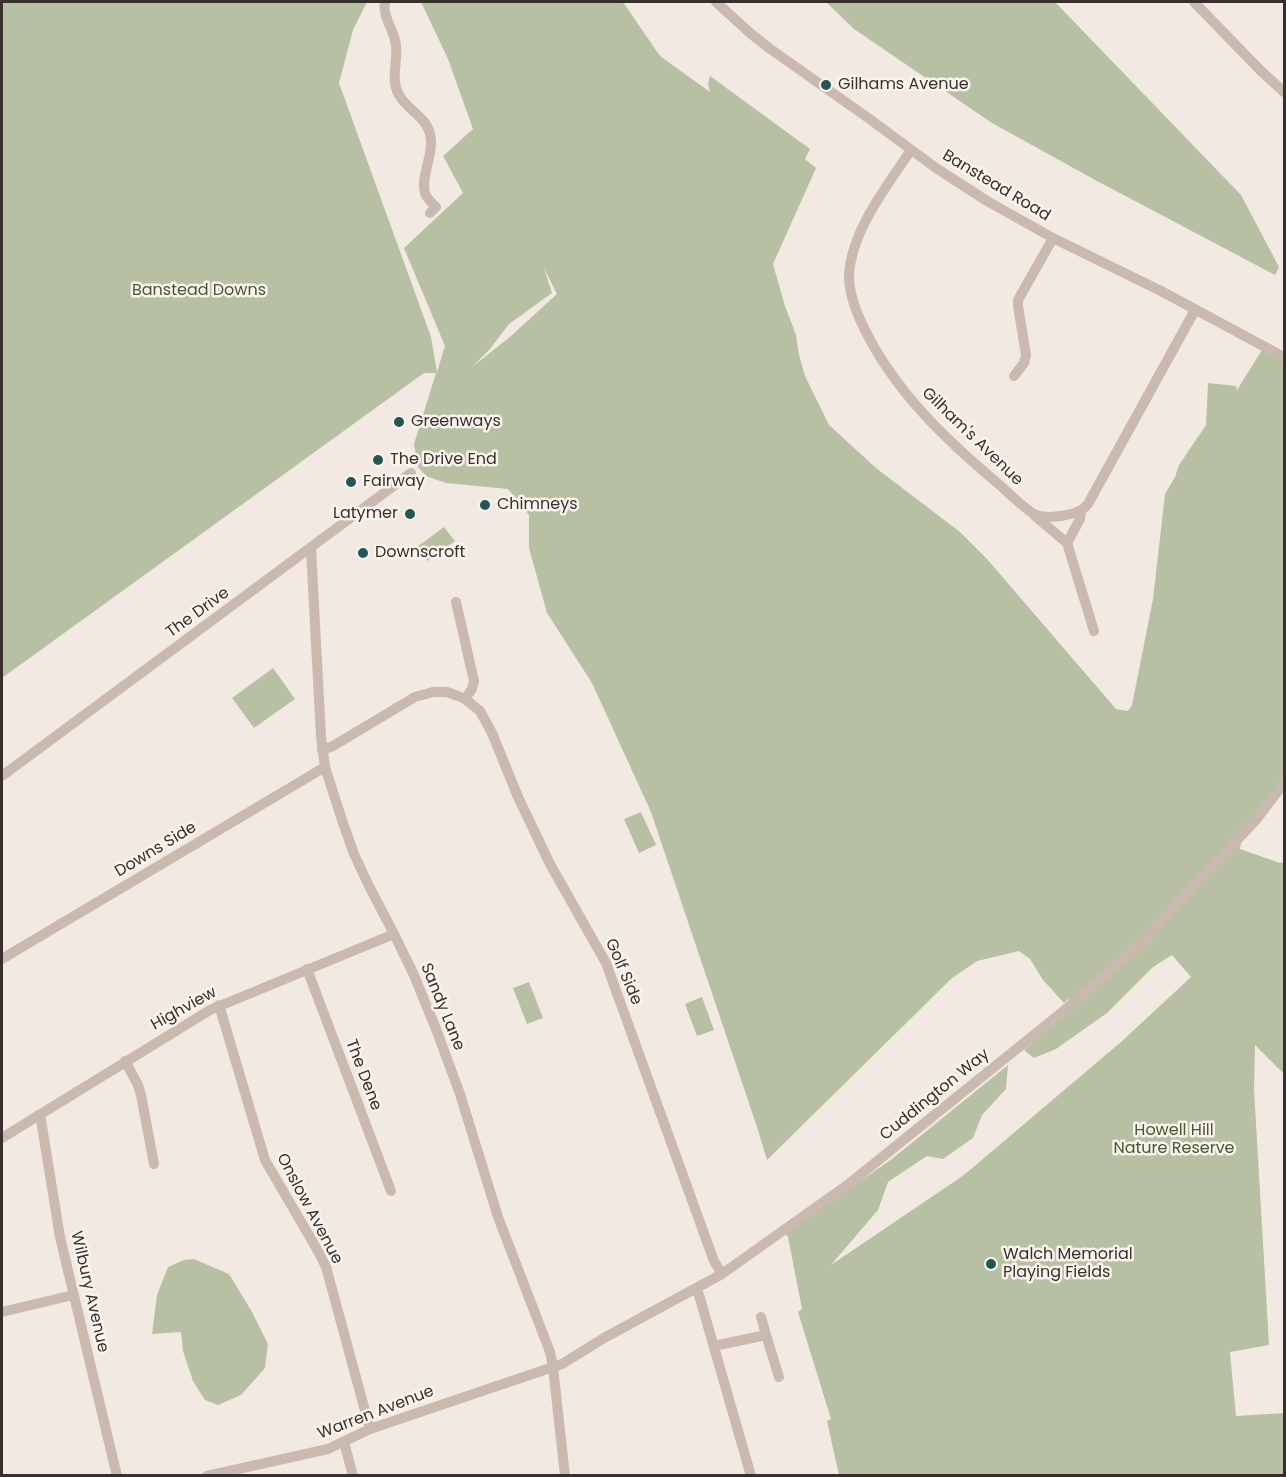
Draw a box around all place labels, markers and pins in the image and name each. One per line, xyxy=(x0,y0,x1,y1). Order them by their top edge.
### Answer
place label: Gilhams Avenue xyxy=(838,75,969,95)
marker: Gilhams Avenue xyxy=(819,78,833,92)
place label: Greenways xyxy=(411,412,501,432)
marker: Greenways xyxy=(392,415,406,429)
place label: The Drive End xyxy=(390,450,497,470)
marker: The Drive End xyxy=(371,453,385,467)
place label: Fairway xyxy=(363,472,425,492)
marker: Fairway xyxy=(344,475,358,489)
place label: Chimneys xyxy=(497,495,578,515)
marker: Chimneys xyxy=(478,498,492,512)
place label: Latymer xyxy=(333,504,398,524)
marker: Latymer xyxy=(403,507,417,521)
place label: Downscroft xyxy=(375,543,465,563)
marker: Downscroft xyxy=(356,546,370,560)
place label: Walch Memorial Playing Fields xyxy=(1003,1245,1133,1283)
marker: Walch Memorial Playing Fields xyxy=(984,1257,998,1271)

